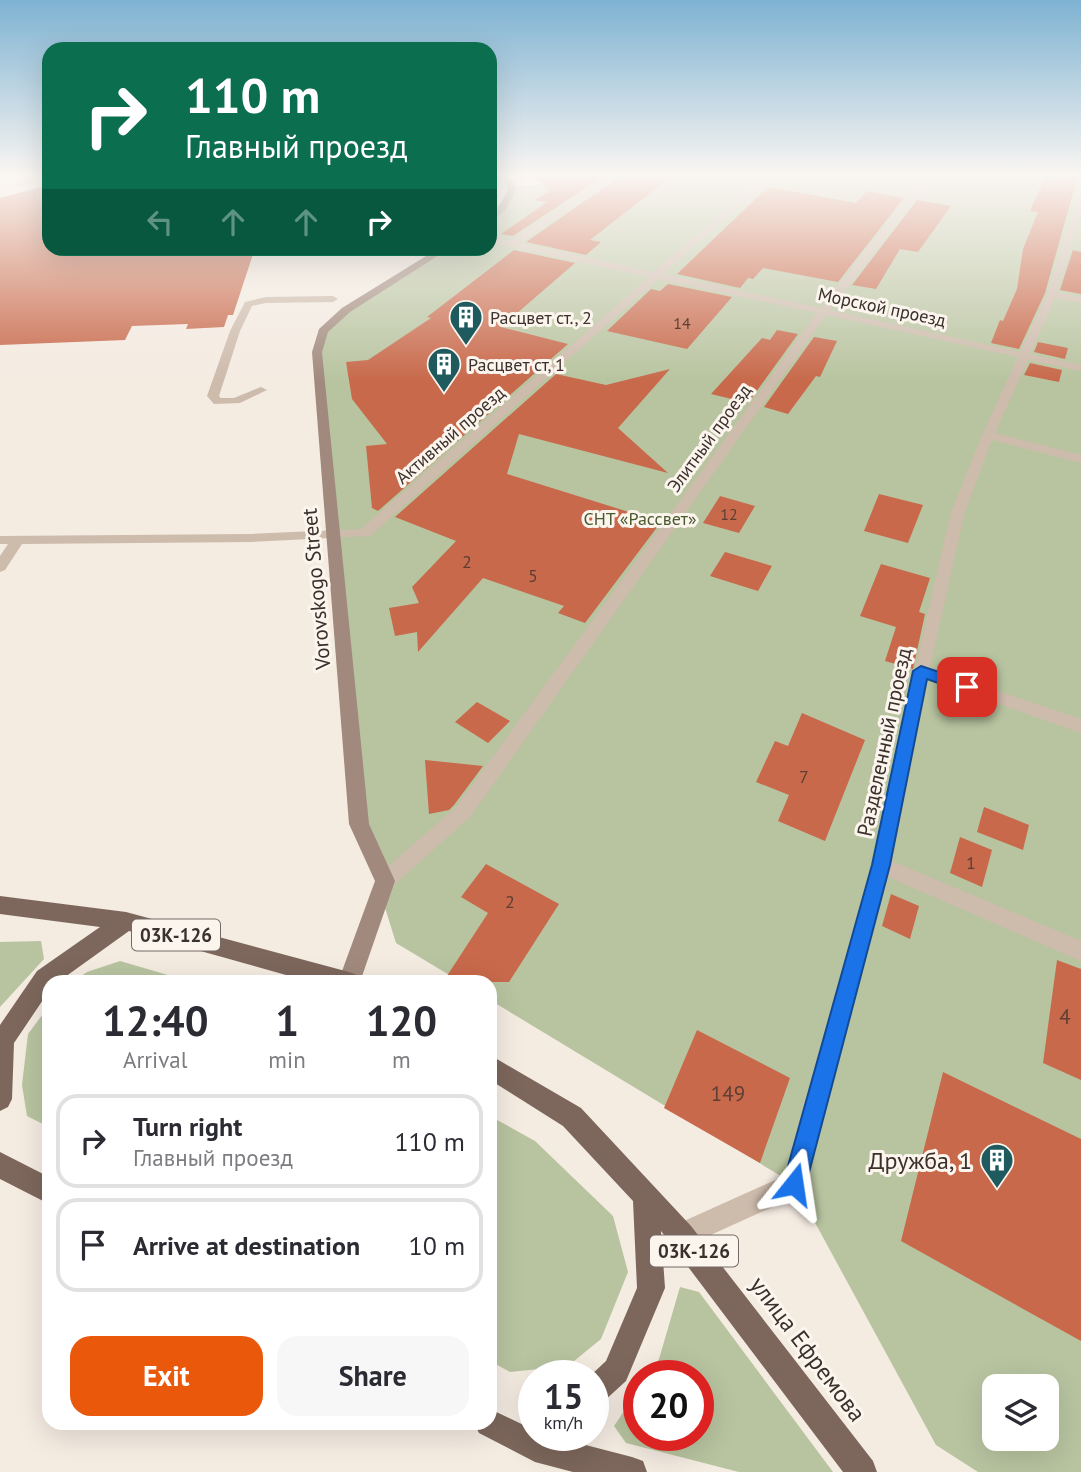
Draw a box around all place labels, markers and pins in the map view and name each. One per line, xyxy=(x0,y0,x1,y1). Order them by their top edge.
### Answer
building icon: Расцвет ст., 2 xyxy=(447,298,485,347)
place label: Расцвет ст., 2 xyxy=(490,306,592,329)
building icon: Расцвет ст, 1 xyxy=(425,345,463,394)
place label: Расцвет ст, 1 xyxy=(468,353,565,376)
pin xyxy=(937,657,997,717)
building icon: Дружба, 1 xyxy=(978,1141,1016,1190)
place label: Дружба, 1 xyxy=(868,1145,972,1176)

